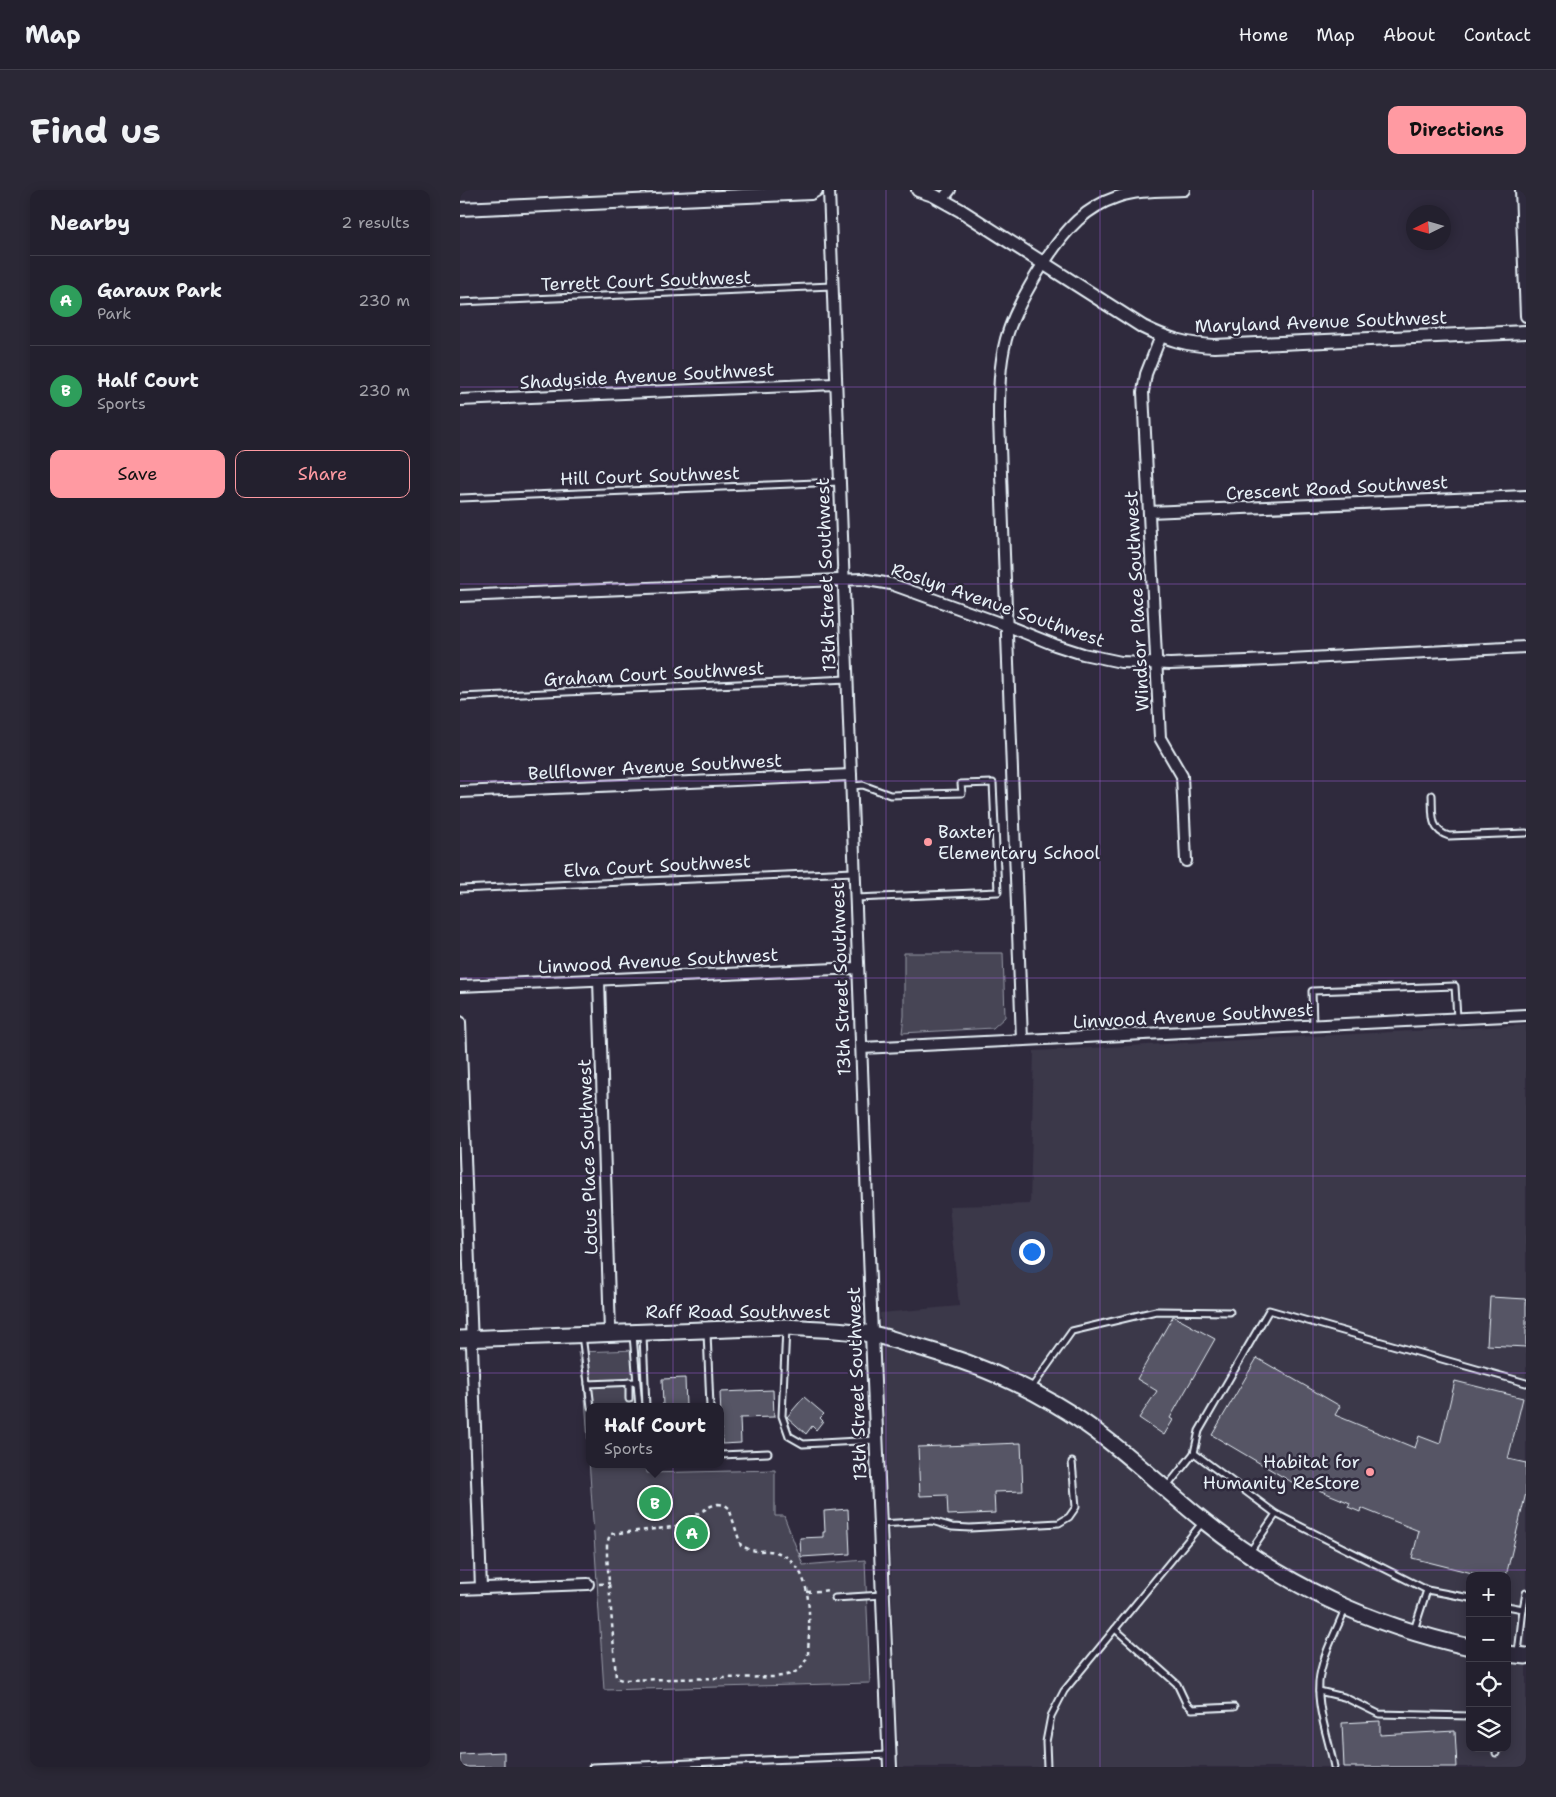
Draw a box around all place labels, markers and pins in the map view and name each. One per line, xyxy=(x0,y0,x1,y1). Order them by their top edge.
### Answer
place label: Baxter Elementary School xyxy=(938,820,1101,865)
marker: Baxter Elementary School xyxy=(922,836,934,848)
place label: Habitat for Humanity ReStore xyxy=(1203,1450,1360,1495)
marker: Habitat for Humanity ReStore xyxy=(1364,1466,1376,1478)
pin: B xyxy=(639,1484,671,1522)
pin: A xyxy=(676,1514,708,1552)

